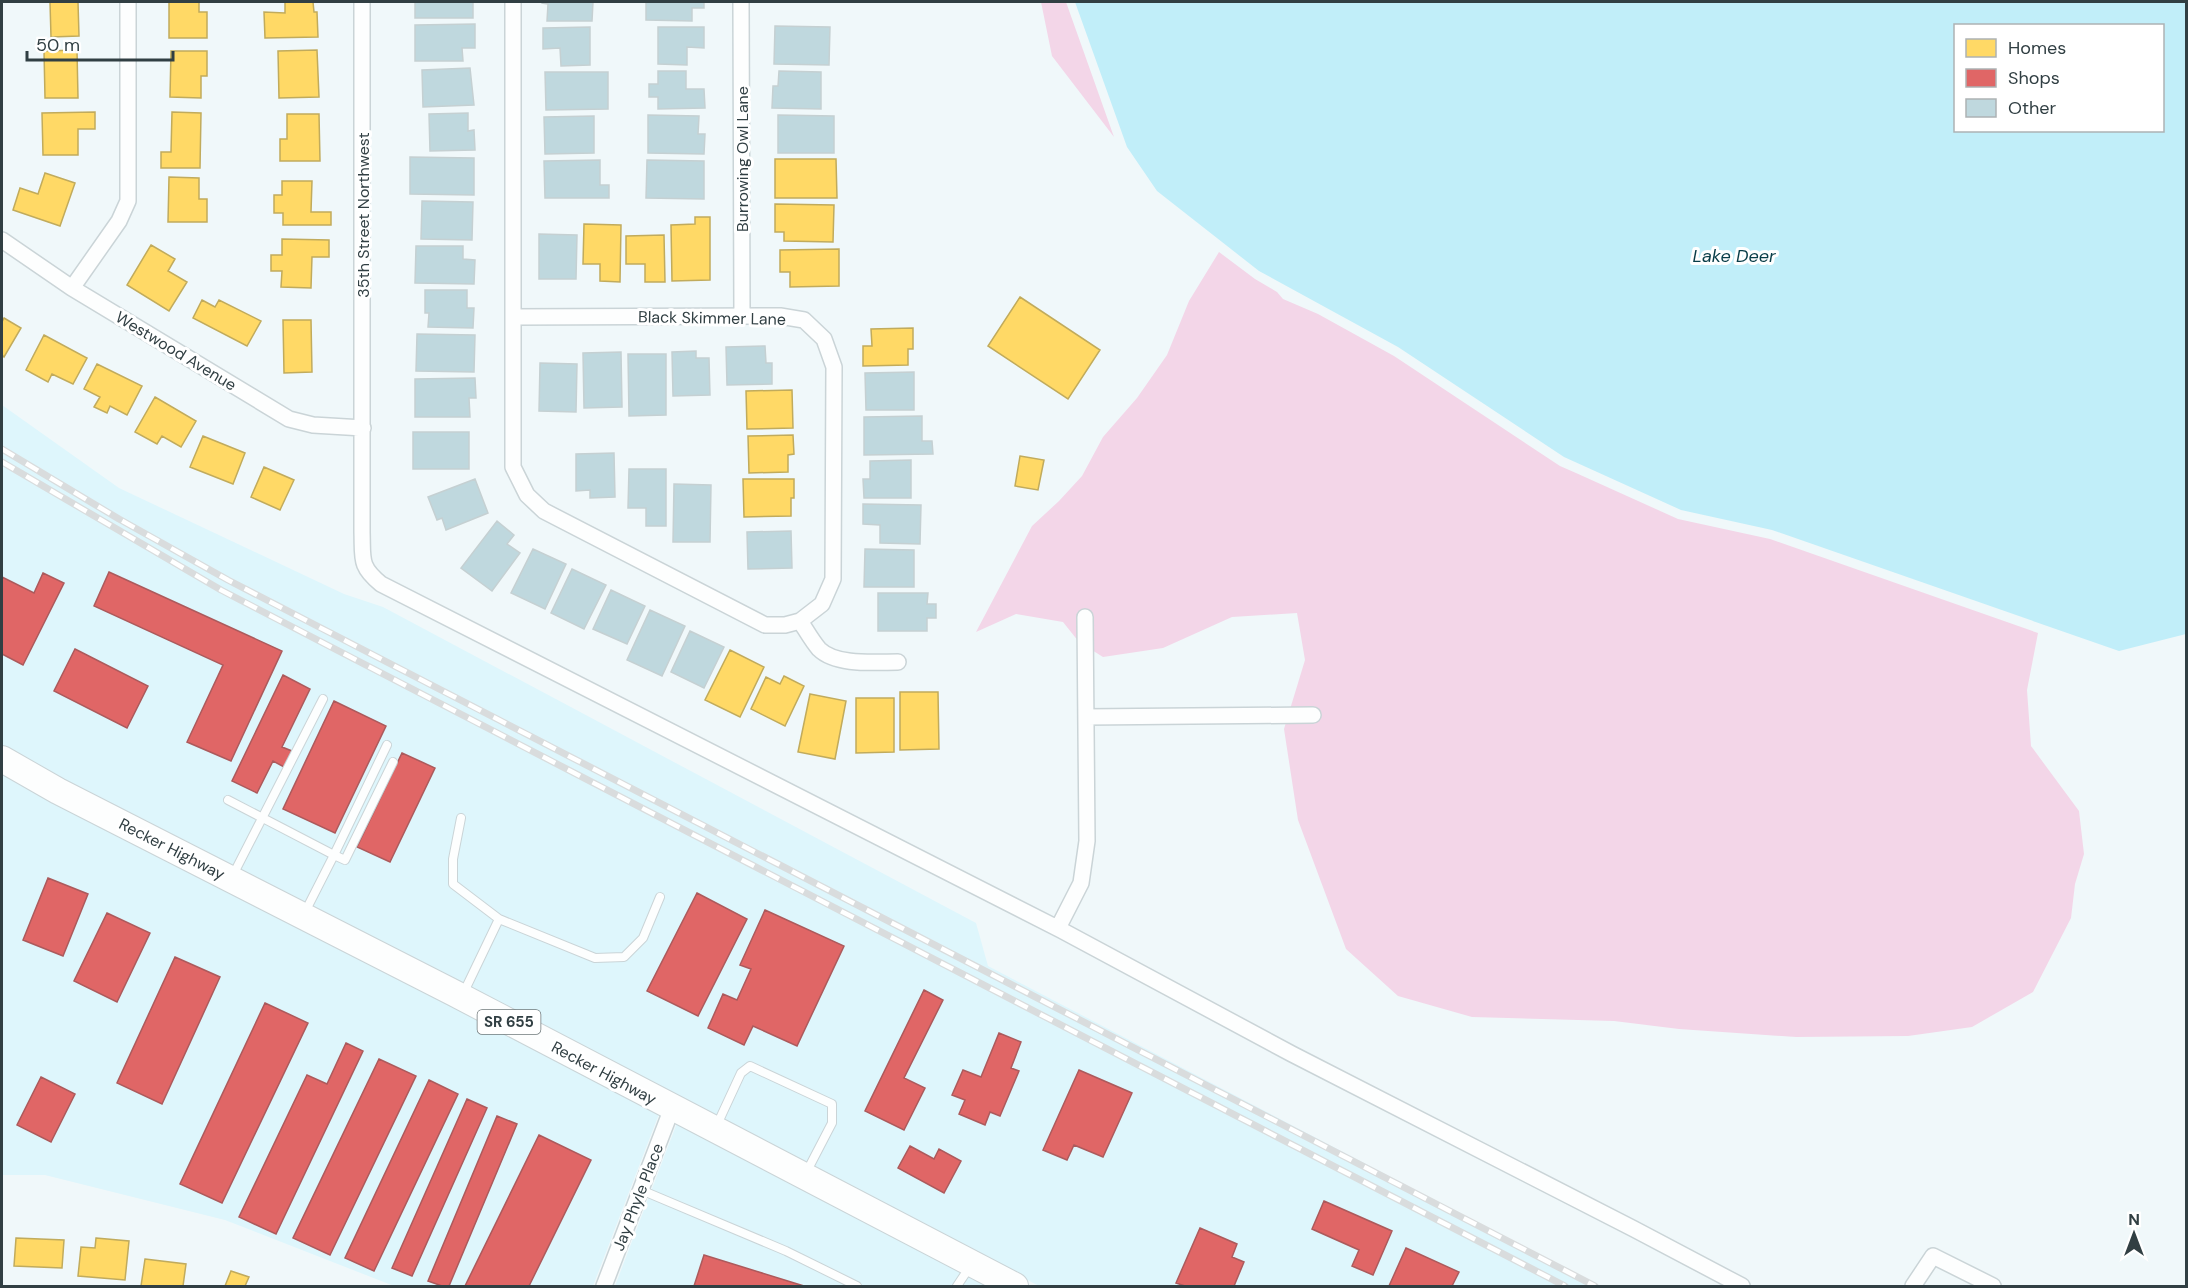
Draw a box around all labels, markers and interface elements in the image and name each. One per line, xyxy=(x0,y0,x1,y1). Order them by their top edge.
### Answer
scale bar xyxy=(27,24,172,62)
legend xyxy=(1954,24,2164,132)
text: 50 m xyxy=(36,33,80,57)
text: Homes xyxy=(2008,36,2066,60)
text: Shops xyxy=(2008,66,2060,90)
street label: Burrowing Owl Lane xyxy=(732,86,753,232)
text: Other xyxy=(2008,96,2057,120)
street label: 35th Street Northwest xyxy=(353,132,374,298)
water label: Lake Deer xyxy=(1692,244,1777,268)
street label: Black Skimmer Lane xyxy=(638,306,786,330)
street label: Westwood Avenue xyxy=(112,307,240,395)
street label: Recker Highway xyxy=(115,813,229,885)
road number: SR 655 xyxy=(478,1010,540,1034)
street label: Recker Highway xyxy=(548,1036,660,1110)
street label: Jay Phyle Place xyxy=(608,1140,668,1254)
north arrow xyxy=(2104,1204,2164,1264)
text: N xyxy=(2128,1209,2140,1230)

